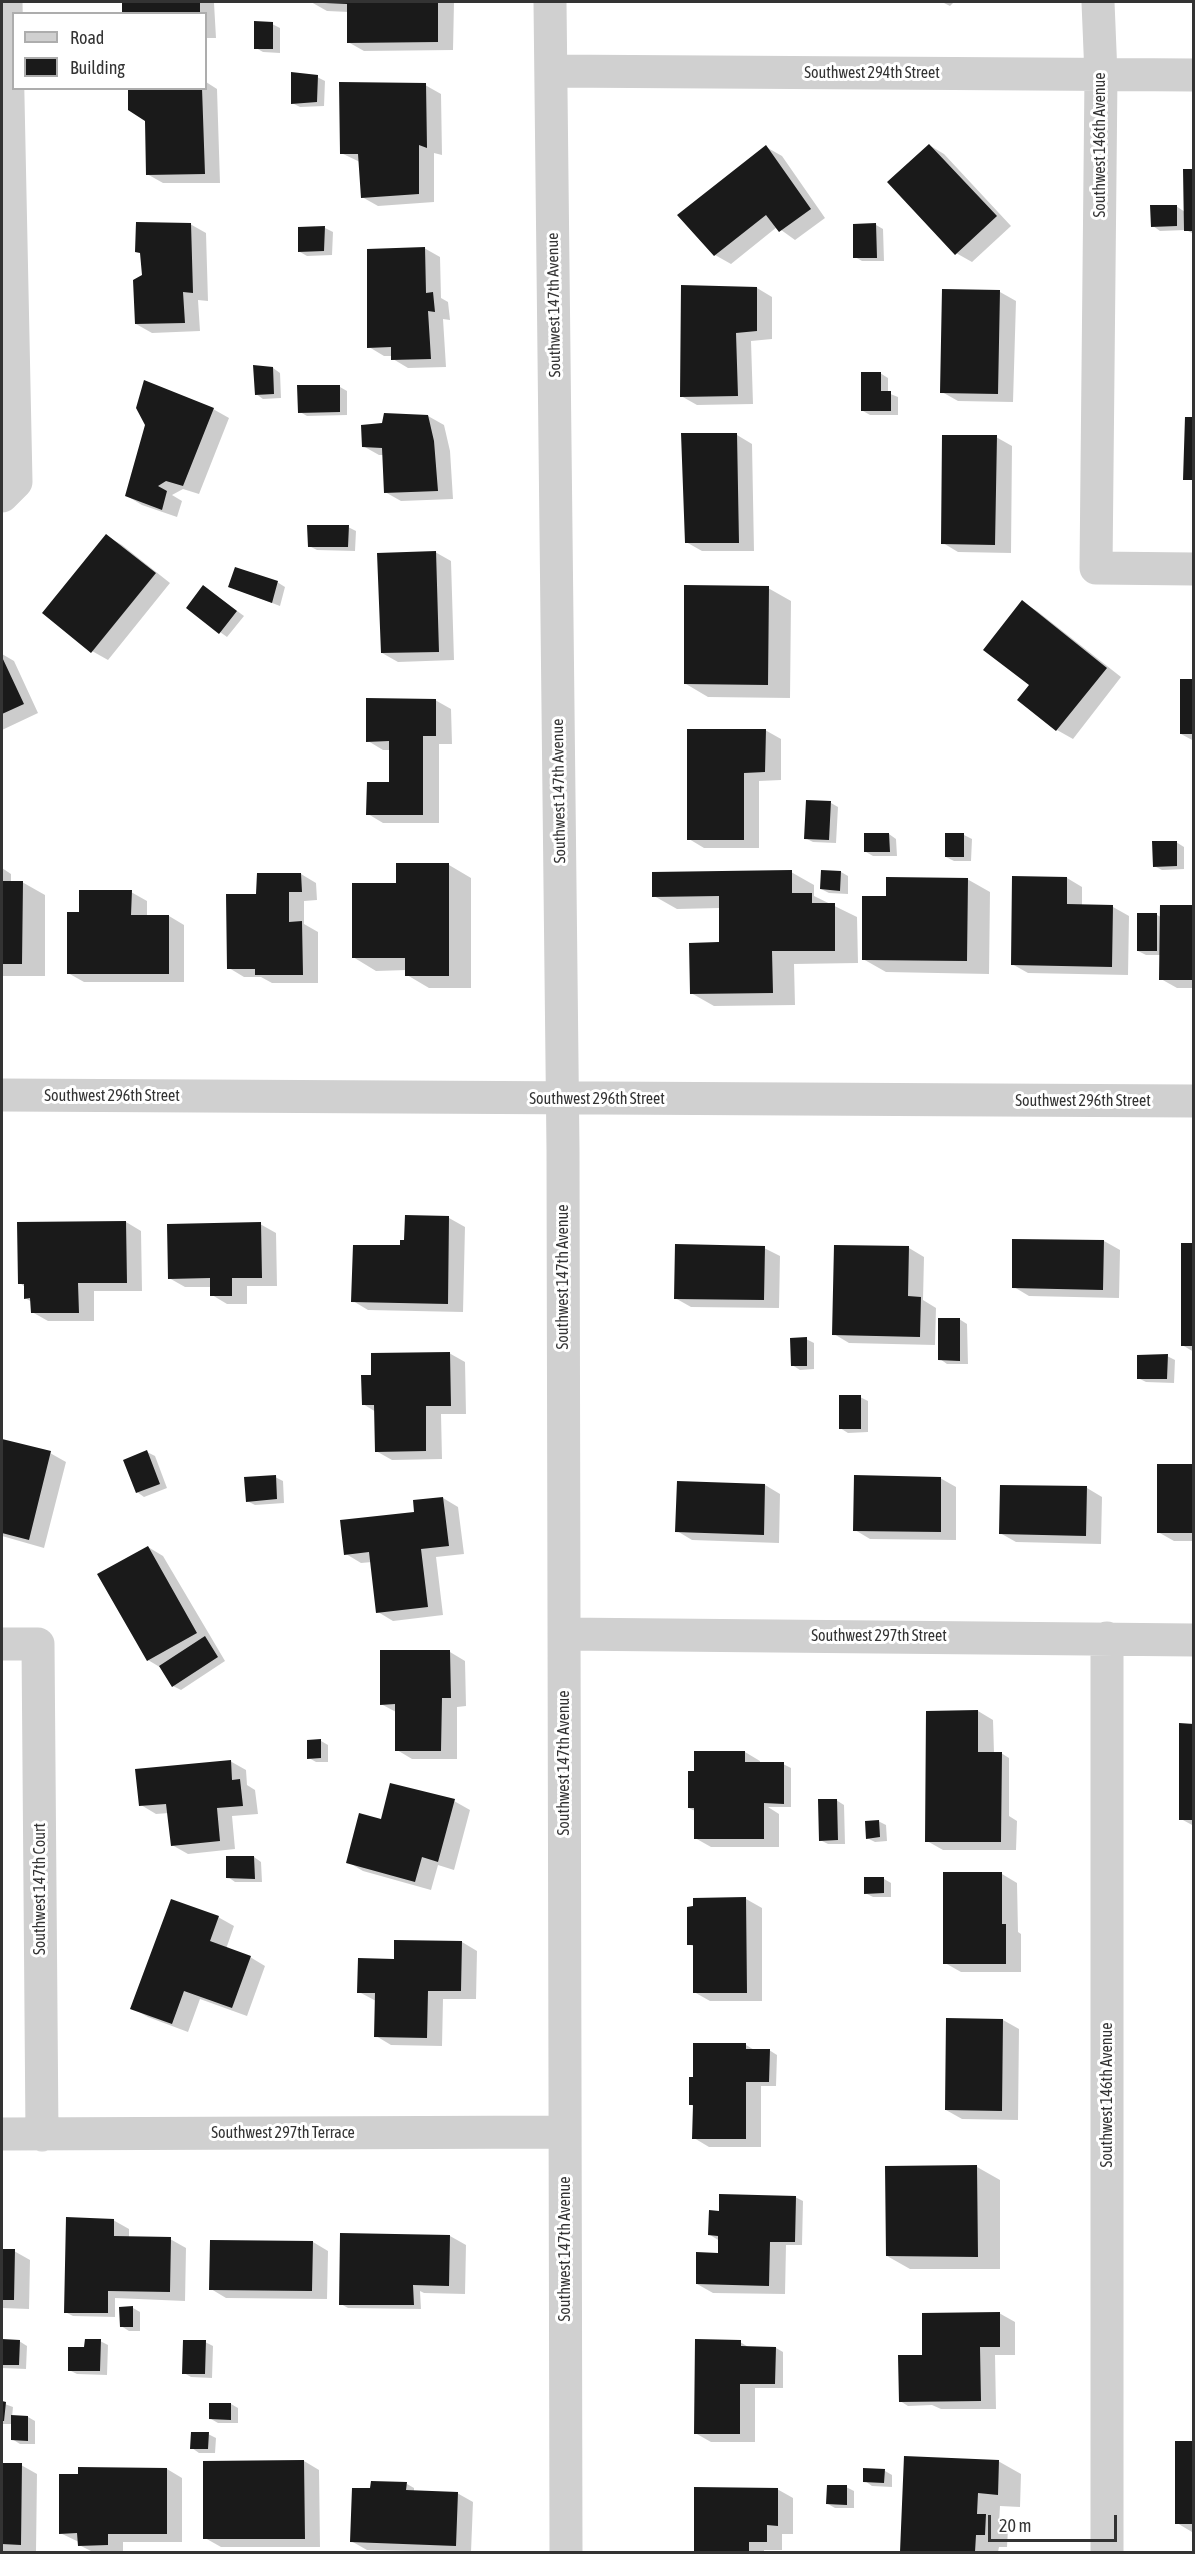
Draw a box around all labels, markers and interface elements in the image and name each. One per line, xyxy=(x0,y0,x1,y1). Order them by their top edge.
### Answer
legend xyxy=(12,12,207,90)
text: Road xyxy=(70,27,104,48)
text: Building xyxy=(70,57,125,78)
street label: Southwest 294th Street xyxy=(804,63,940,83)
street label: Southwest 146th Avenue xyxy=(1090,73,1110,217)
street label: Southwest 147th Avenue xyxy=(543,232,565,378)
street label: Southwest 147th Avenue xyxy=(548,718,570,864)
street label: Southwest 296th Street xyxy=(44,1086,180,1106)
street label: Southwest 296th Street xyxy=(529,1089,665,1109)
street label: Southwest 296th Street xyxy=(1015,1091,1151,1111)
street label: Southwest 147th Avenue xyxy=(553,1205,573,1349)
street label: Southwest 297th Street xyxy=(811,1626,947,1646)
street label: Southwest 147th Avenue xyxy=(554,1691,574,1835)
street label: Southwest 147th Court xyxy=(30,1823,50,1955)
street label: Southwest 146th Avenue xyxy=(1097,2023,1117,2167)
street label: Southwest 297th Terrace xyxy=(211,2123,355,2143)
street label: Southwest 147th Avenue xyxy=(555,2177,575,2321)
scale bar xyxy=(991,2503,1120,2541)
text: 20 m xyxy=(999,2515,1031,2536)

